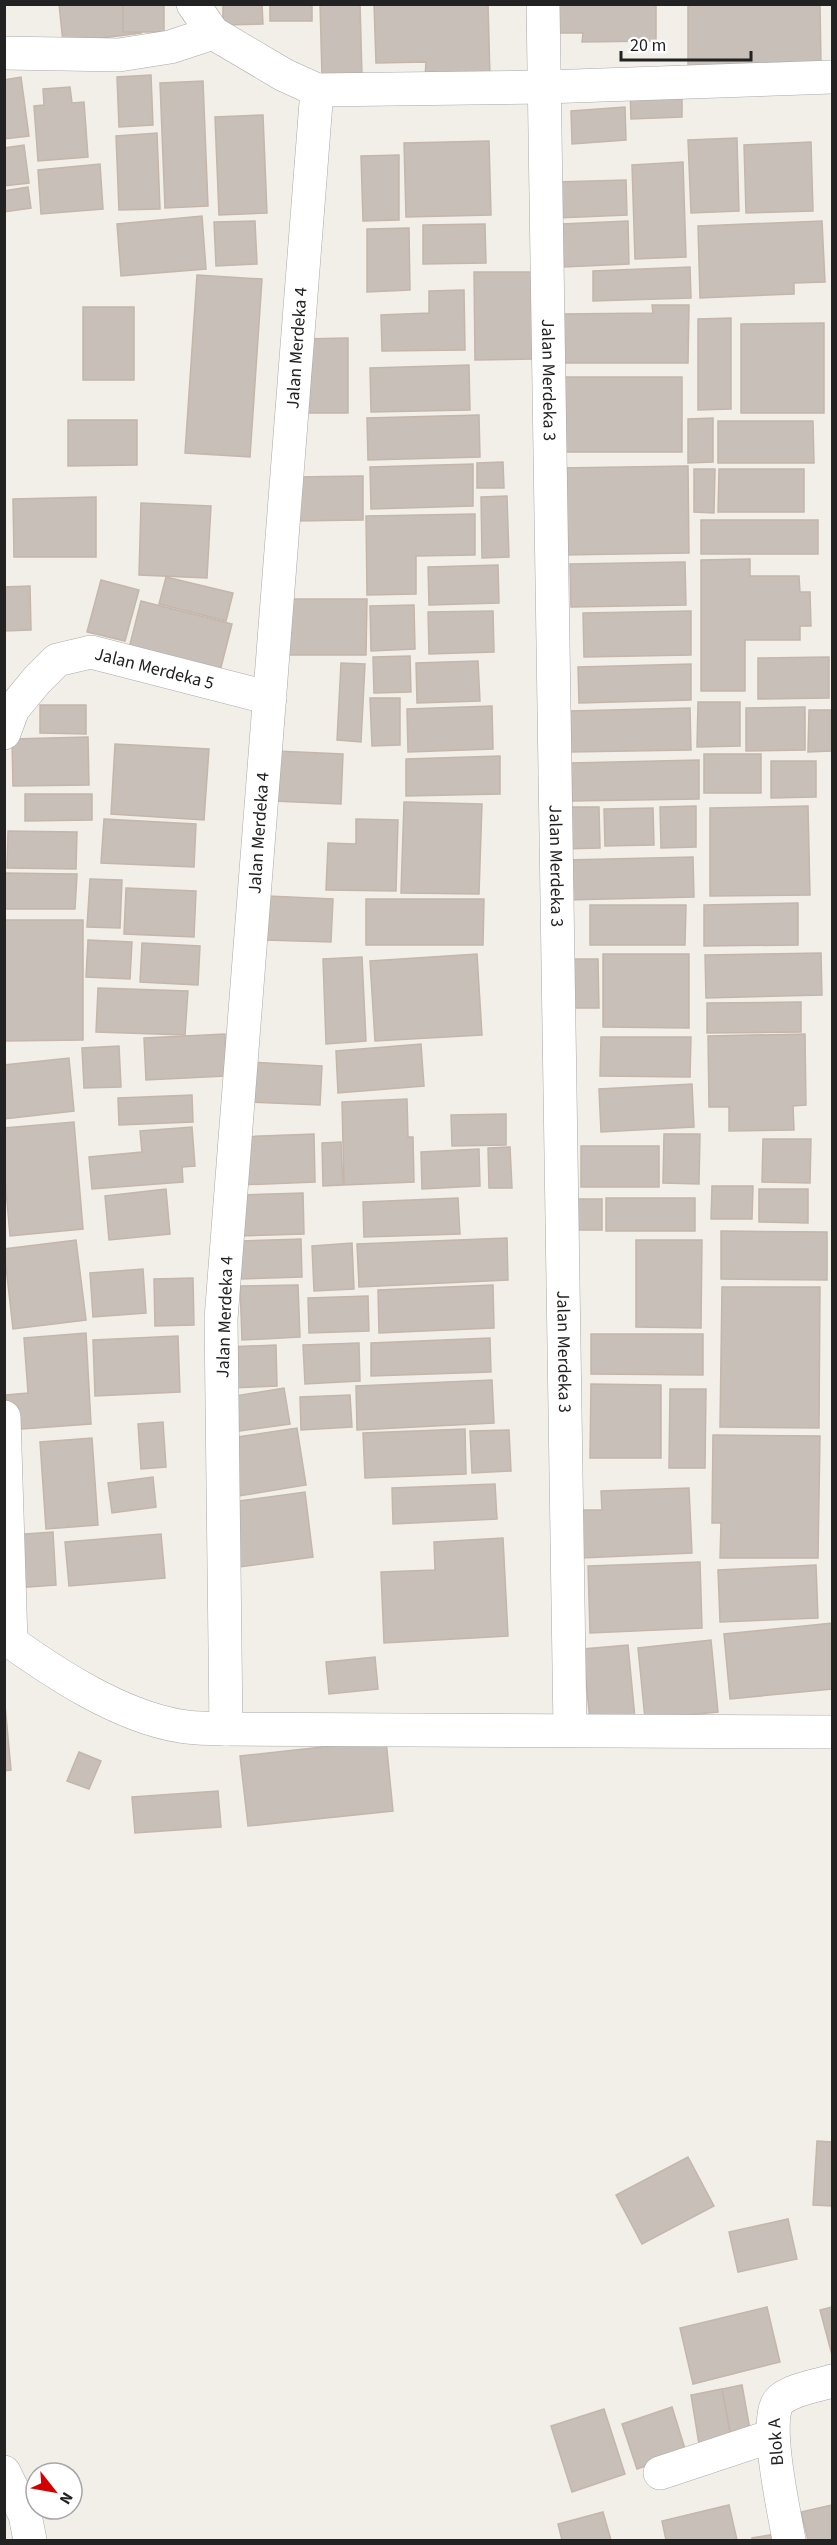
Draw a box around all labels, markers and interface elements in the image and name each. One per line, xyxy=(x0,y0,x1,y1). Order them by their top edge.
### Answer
scale bar xyxy=(621,24,752,62)
text: 20 m xyxy=(630,33,666,58)
street label: Jalan Merdeka 4 xyxy=(280,286,314,410)
street label: Jalan Merdeka 3 xyxy=(535,319,562,441)
street label: Jalan Merdeka 5 xyxy=(92,641,217,696)
street label: Jalan Merdeka 4 xyxy=(242,771,276,895)
street label: Jalan Merdeka 3 xyxy=(543,805,570,927)
street label: Jalan Merdeka 4 xyxy=(210,1255,240,1378)
street label: Jalan Merdeka 3 xyxy=(551,1291,578,1413)
street label: Blok A xyxy=(762,2417,790,2466)
north arrow xyxy=(24,2461,84,2521)
text: N xyxy=(54,2488,78,2508)

